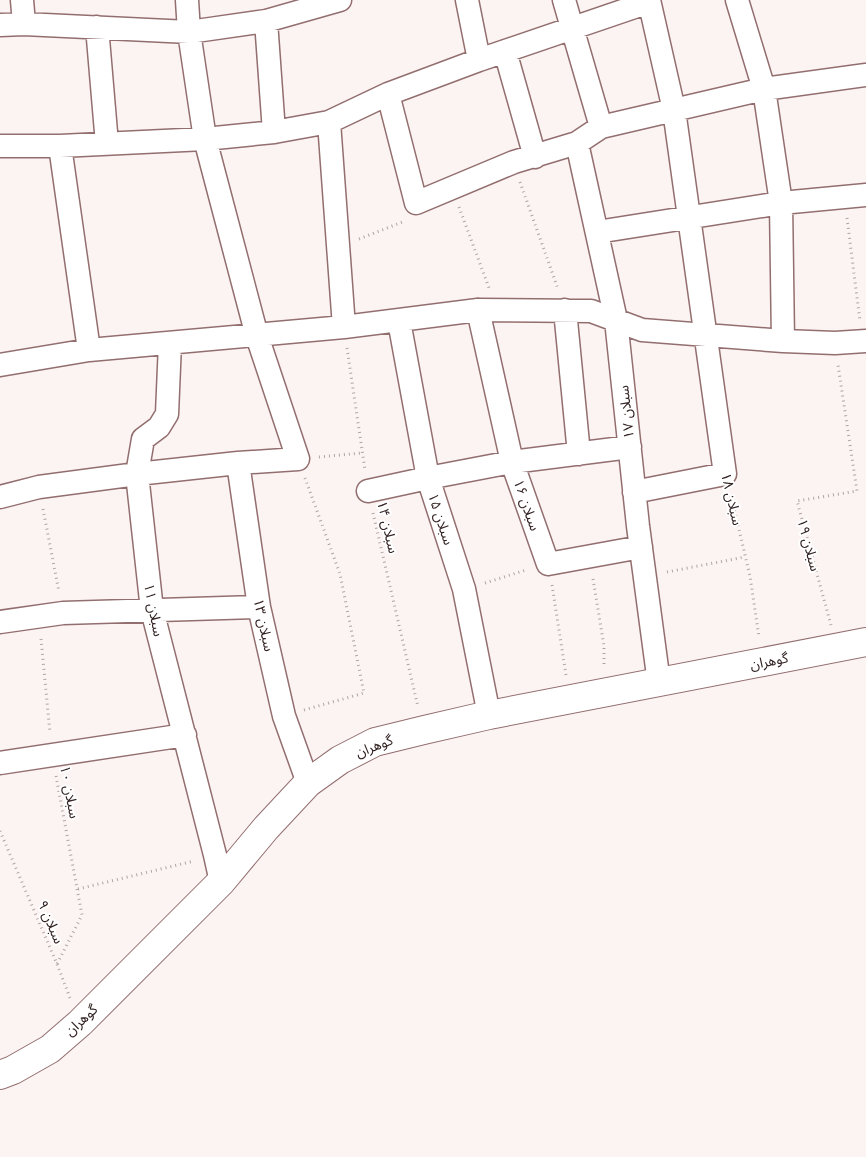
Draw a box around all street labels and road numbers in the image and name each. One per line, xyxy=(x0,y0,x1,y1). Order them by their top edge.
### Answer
street label: سبلان ۱۷ xyxy=(615,384,638,440)
street label: سبلان ۱۸ xyxy=(717,471,746,527)
street label: سبلان ۱۶ xyxy=(510,477,543,533)
street label: سبلان ۱۵ xyxy=(424,491,457,547)
street label: سبلان ۱۴ xyxy=(373,499,402,555)
street label: سبلان ۱۹ xyxy=(793,517,824,573)
street label: سبلان ۱۱ xyxy=(140,582,167,638)
street label: سبلان ۱۳ xyxy=(250,597,277,653)
street label: گوهران xyxy=(749,649,790,674)
street label: گوهران xyxy=(353,732,395,761)
street label: سبلان ۱۰ xyxy=(56,764,83,820)
street label: سبلان ۹ xyxy=(34,898,67,947)
street label: گوهران xyxy=(61,1001,101,1040)

